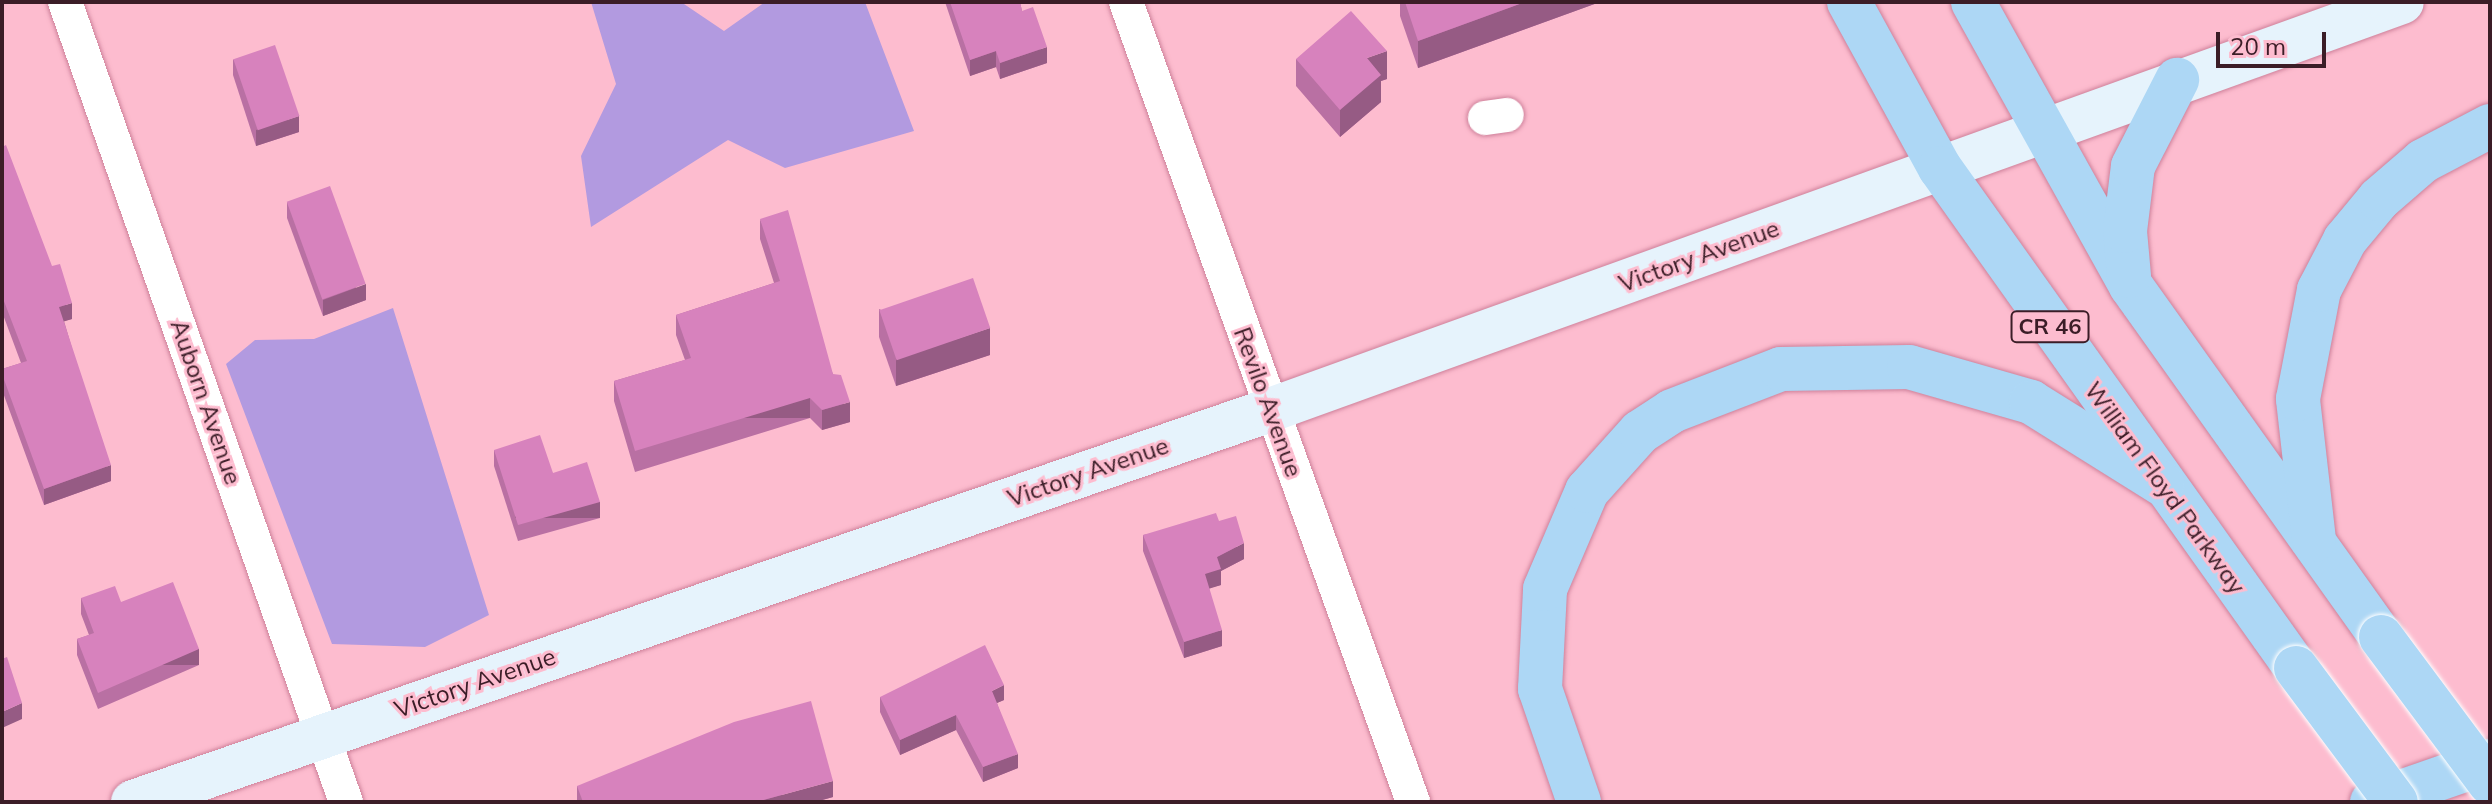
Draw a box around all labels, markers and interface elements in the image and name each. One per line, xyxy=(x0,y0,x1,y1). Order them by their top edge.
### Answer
scale bar xyxy=(2220,16,2330,66)
text: 20 m xyxy=(2230,31,2286,61)
street label: Victory Avenue xyxy=(1615,214,1783,298)
road number: CR 46 xyxy=(2010,309,2090,345)
street label: Auborn Avenue xyxy=(164,316,248,488)
street label: Revilo Avenue xyxy=(1228,323,1308,481)
street label: William Floyd Parkway xyxy=(2078,376,2252,600)
street label: Victory Avenue xyxy=(1004,431,1172,513)
street label: Victory Avenue xyxy=(391,642,559,724)

